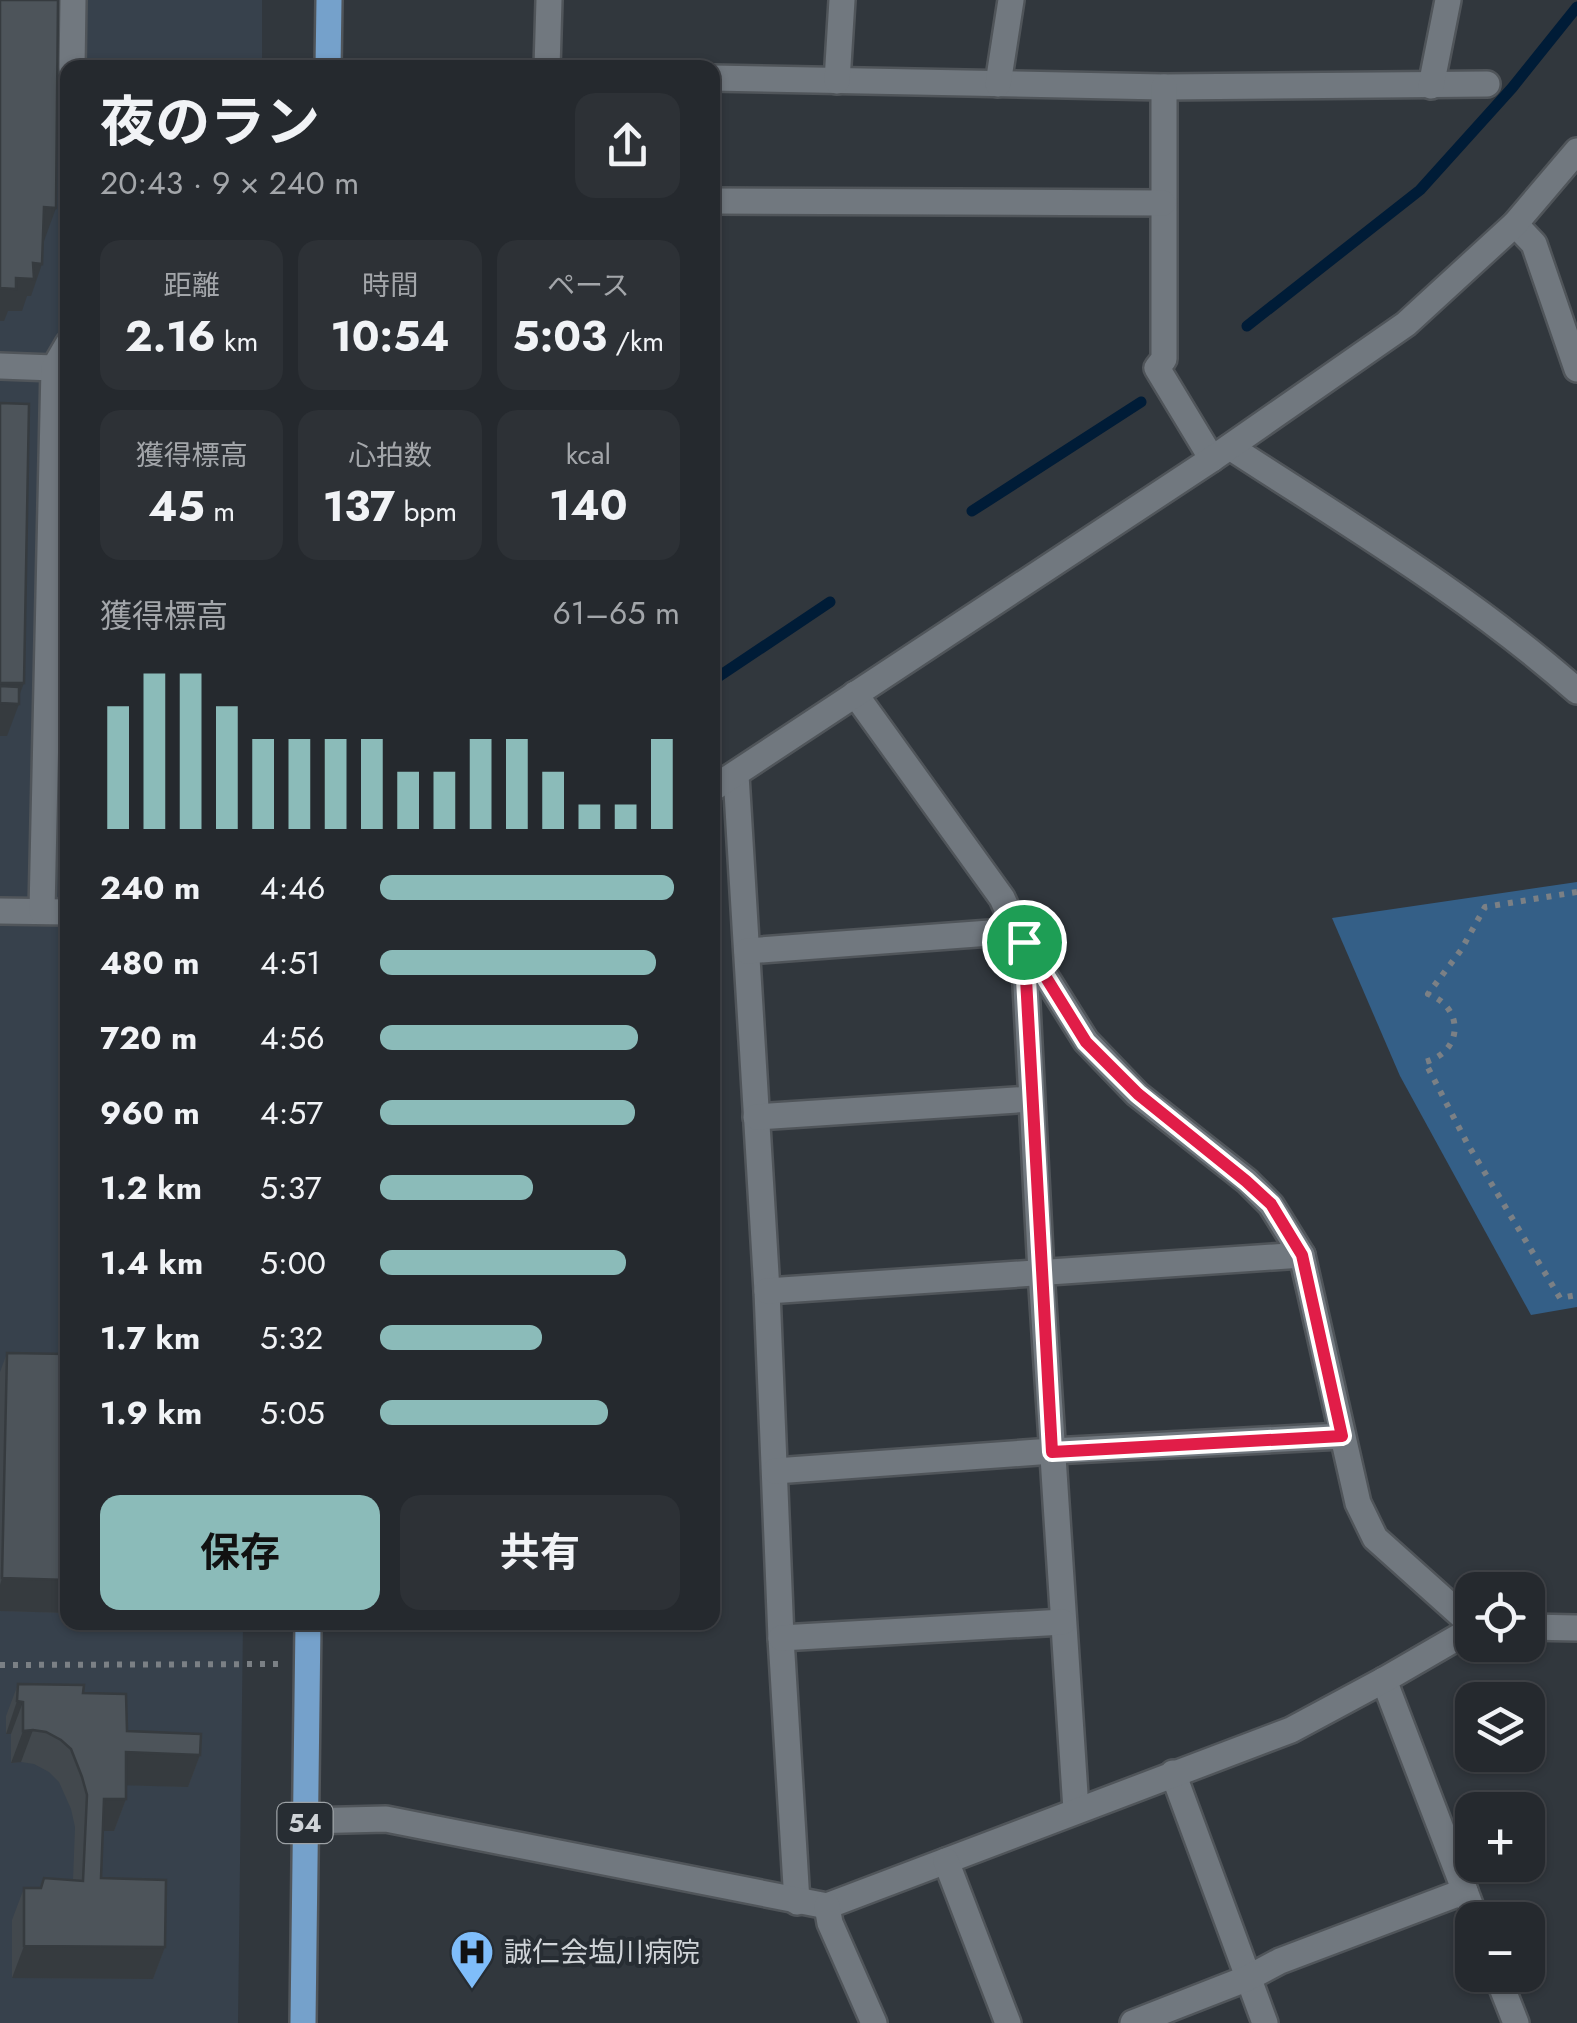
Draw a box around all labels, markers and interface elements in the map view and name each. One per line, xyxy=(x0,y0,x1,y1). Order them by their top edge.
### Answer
text: 夜のラン xyxy=(100,82,320,162)
button: share xyxy=(575,93,680,198)
text: 20:43 · 9 × 240 m xyxy=(100,160,359,206)
text: 距離 xyxy=(164,265,220,306)
text: 時間 xyxy=(362,265,418,306)
text: ペース xyxy=(547,265,630,306)
text: 2.16 xyxy=(125,306,216,367)
text: 10:54 xyxy=(330,306,450,367)
text: 5:03 xyxy=(513,306,607,367)
text: km xyxy=(216,321,258,362)
text: /km xyxy=(607,321,664,362)
text: kcal xyxy=(566,434,611,475)
text: 獲得標高 xyxy=(136,435,248,476)
text: 心拍数 xyxy=(348,435,432,476)
text: 140 xyxy=(549,475,628,536)
text: 45 xyxy=(148,476,205,537)
text: 137 xyxy=(323,476,395,537)
text: m xyxy=(205,491,235,532)
text: bpm xyxy=(395,491,457,532)
text: 61–65 m xyxy=(552,590,680,636)
text: 獲得標高 xyxy=(100,593,228,639)
text: 240 m xyxy=(100,865,200,911)
text: 4:46 xyxy=(260,865,325,911)
pin xyxy=(982,900,1067,985)
icon: arrive xyxy=(997,915,1052,970)
text: 480 m xyxy=(100,940,199,986)
text: 4:51 xyxy=(260,940,321,986)
text: 720 m xyxy=(100,1015,197,1061)
text: 4:56 xyxy=(260,1015,325,1061)
text: 960 m xyxy=(100,1090,200,1136)
text: 4:57 xyxy=(260,1090,323,1136)
text: 1.2 km xyxy=(100,1165,202,1211)
text: 5:37 xyxy=(260,1165,321,1211)
text: 1.4 km xyxy=(100,1240,203,1286)
text: 5:00 xyxy=(260,1240,326,1286)
text: 1.7 km xyxy=(100,1315,200,1361)
text: 5:32 xyxy=(260,1315,323,1361)
text: 1.9 km xyxy=(100,1390,202,1436)
text: 5:05 xyxy=(260,1390,325,1436)
button: 保存 xyxy=(100,1495,380,1610)
button: 共有 xyxy=(400,1495,680,1610)
map controls xyxy=(1455,1572,1545,1992)
button: locate xyxy=(1455,1572,1545,1662)
button: layers xyxy=(1455,1682,1545,1772)
button: + xyxy=(1455,1792,1545,1882)
road number: 54 xyxy=(278,1803,332,1843)
button: − xyxy=(1455,1902,1545,1992)
hospital icon: 誠仁会塩川病院 xyxy=(449,1929,495,1990)
place label: 誠仁会塩川病院 xyxy=(504,1932,700,1973)

